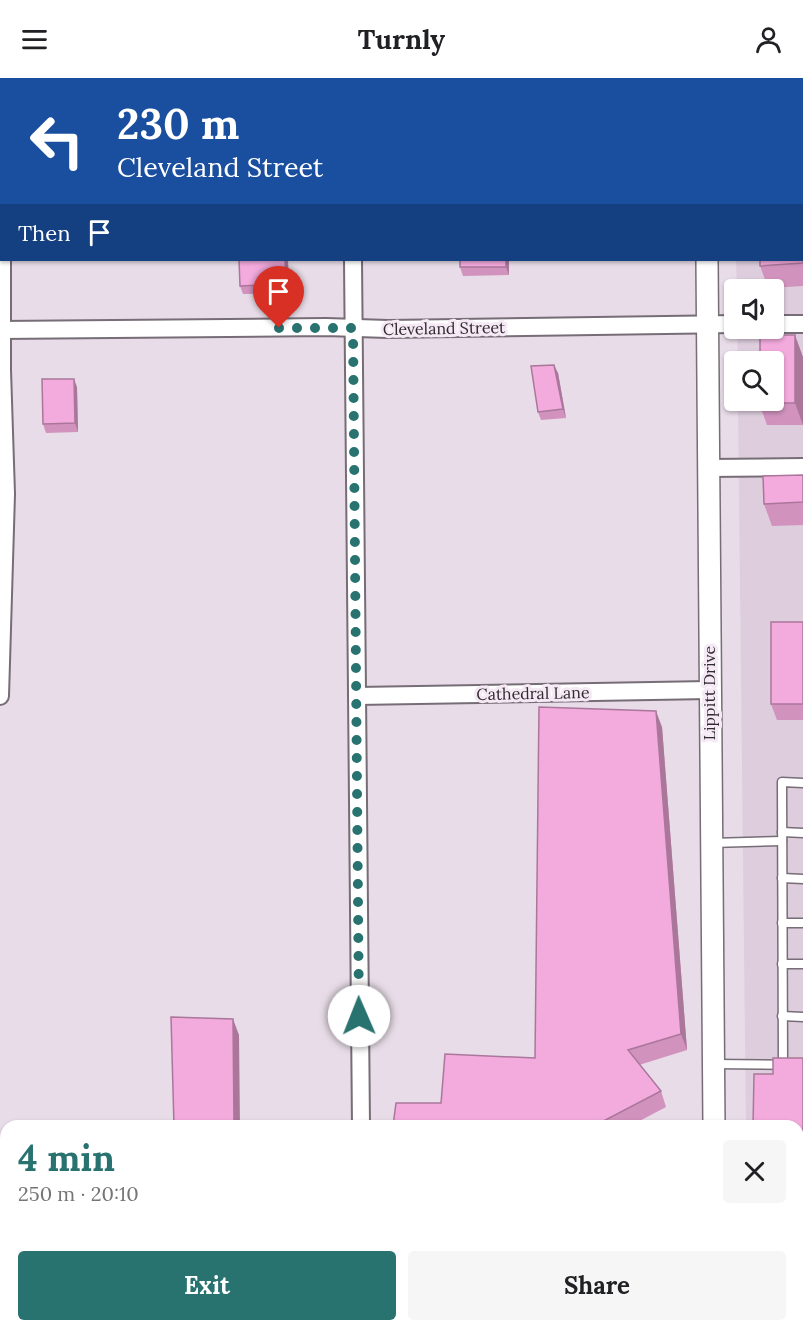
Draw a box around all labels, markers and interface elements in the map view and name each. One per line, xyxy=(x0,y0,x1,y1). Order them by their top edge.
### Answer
text: Turnly xyxy=(358,22,445,56)
icon: menu xyxy=(18,23,51,56)
icon: person xyxy=(752,23,785,56)
text: 230 m xyxy=(117,97,239,151)
icon: left xyxy=(18,102,96,180)
text: Cleveland Street xyxy=(117,150,323,184)
icon: arrive xyxy=(83,216,116,249)
text: Then xyxy=(18,219,71,247)
pin xyxy=(253,266,304,328)
icon: arrive xyxy=(262,275,295,308)
map controls xyxy=(724,279,784,411)
button: sound xyxy=(724,279,784,339)
street label: Cleveland Street xyxy=(383,317,506,339)
button: search xyxy=(724,351,784,411)
street label: Lippitt Drive xyxy=(699,645,719,740)
street label: Cathedral Lane xyxy=(476,682,590,704)
position arrow xyxy=(327,984,391,1048)
text: 4 min xyxy=(18,1135,115,1181)
button: close xyxy=(723,1140,786,1203)
text: 250 m · 20:10 xyxy=(18,1181,139,1206)
button: Exit xyxy=(18,1251,396,1320)
button: Share xyxy=(408,1251,786,1320)

